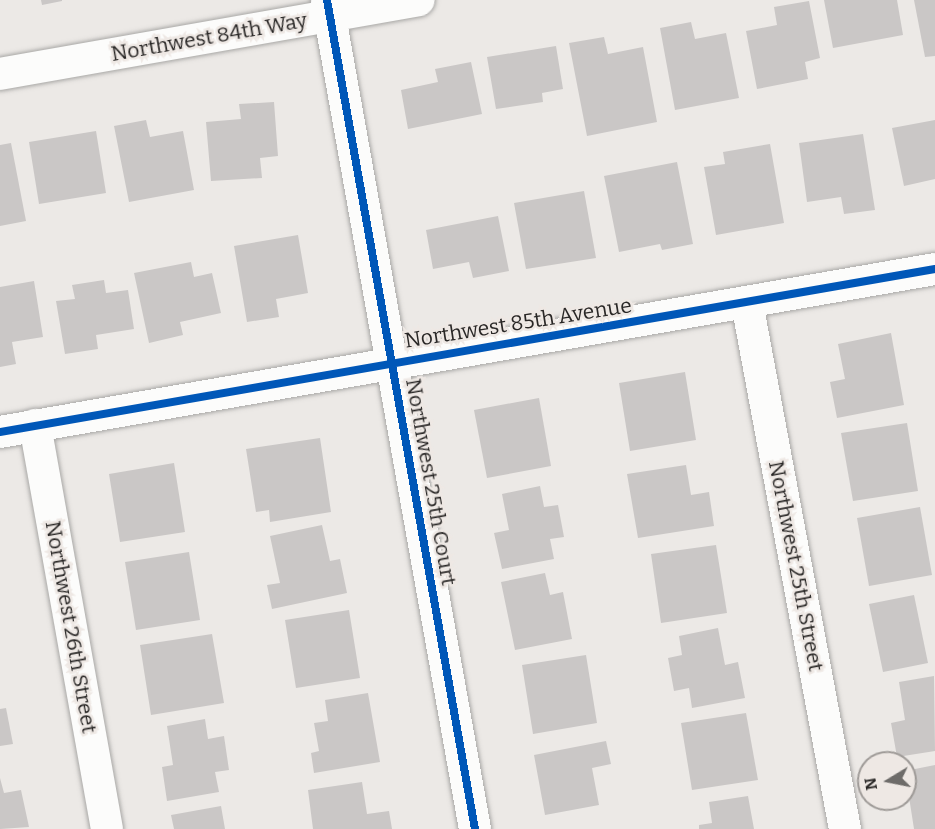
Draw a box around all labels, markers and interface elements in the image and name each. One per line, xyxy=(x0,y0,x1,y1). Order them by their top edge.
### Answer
street label: Northwest 84th Way xyxy=(109,7,309,67)
street label: Northwest 85th Avenue xyxy=(403,293,633,353)
street label: Northwest 25th Court xyxy=(400,377,462,587)
street label: Northwest 25th Street xyxy=(763,459,829,673)
street label: Northwest 26th Street xyxy=(40,519,102,735)
north arrow xyxy=(857,751,917,811)
text: N xyxy=(860,776,881,792)

